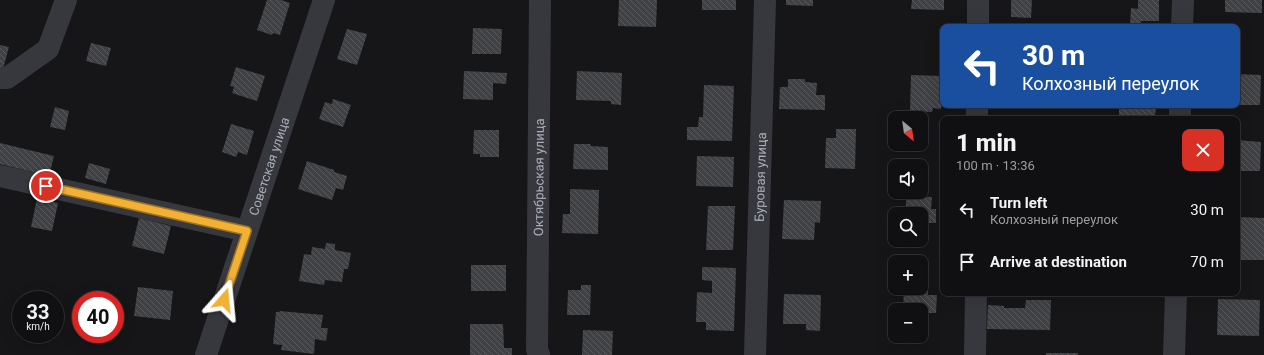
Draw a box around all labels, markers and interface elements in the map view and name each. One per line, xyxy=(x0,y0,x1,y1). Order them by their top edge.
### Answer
text: 30 m xyxy=(1022,39,1085,72)
icon: left xyxy=(956,40,1008,92)
text: Колхозный переулок xyxy=(1022,73,1199,94)
north arrow xyxy=(888,111,928,151)
map controls xyxy=(888,111,928,343)
street label: Советская улица xyxy=(246,115,293,218)
street label: Октябрьская улица xyxy=(531,118,547,236)
text: 1 min xyxy=(956,129,1017,157)
button: close xyxy=(1182,129,1224,171)
street label: Буровая улица xyxy=(752,132,769,222)
text: 100 m · 13:36 xyxy=(956,158,1035,173)
button: sound xyxy=(888,159,928,199)
pin xyxy=(29,169,63,203)
icon: arrive xyxy=(35,175,57,197)
text: Turn left xyxy=(990,194,1047,212)
icon: left xyxy=(956,199,978,221)
text: 30 m xyxy=(1190,201,1224,219)
button: search xyxy=(888,207,928,247)
text: Колхозный переулок xyxy=(990,212,1118,227)
icon: arrive xyxy=(956,251,978,273)
text: Arrive at destination xyxy=(990,253,1127,271)
text: 70 m xyxy=(1190,253,1224,271)
button: + xyxy=(888,255,928,295)
position arrow xyxy=(203,279,245,321)
speed limit sign: 40 xyxy=(72,291,124,343)
text: 33 xyxy=(27,300,49,324)
button: − xyxy=(888,303,928,343)
text: km/h xyxy=(26,321,50,332)

